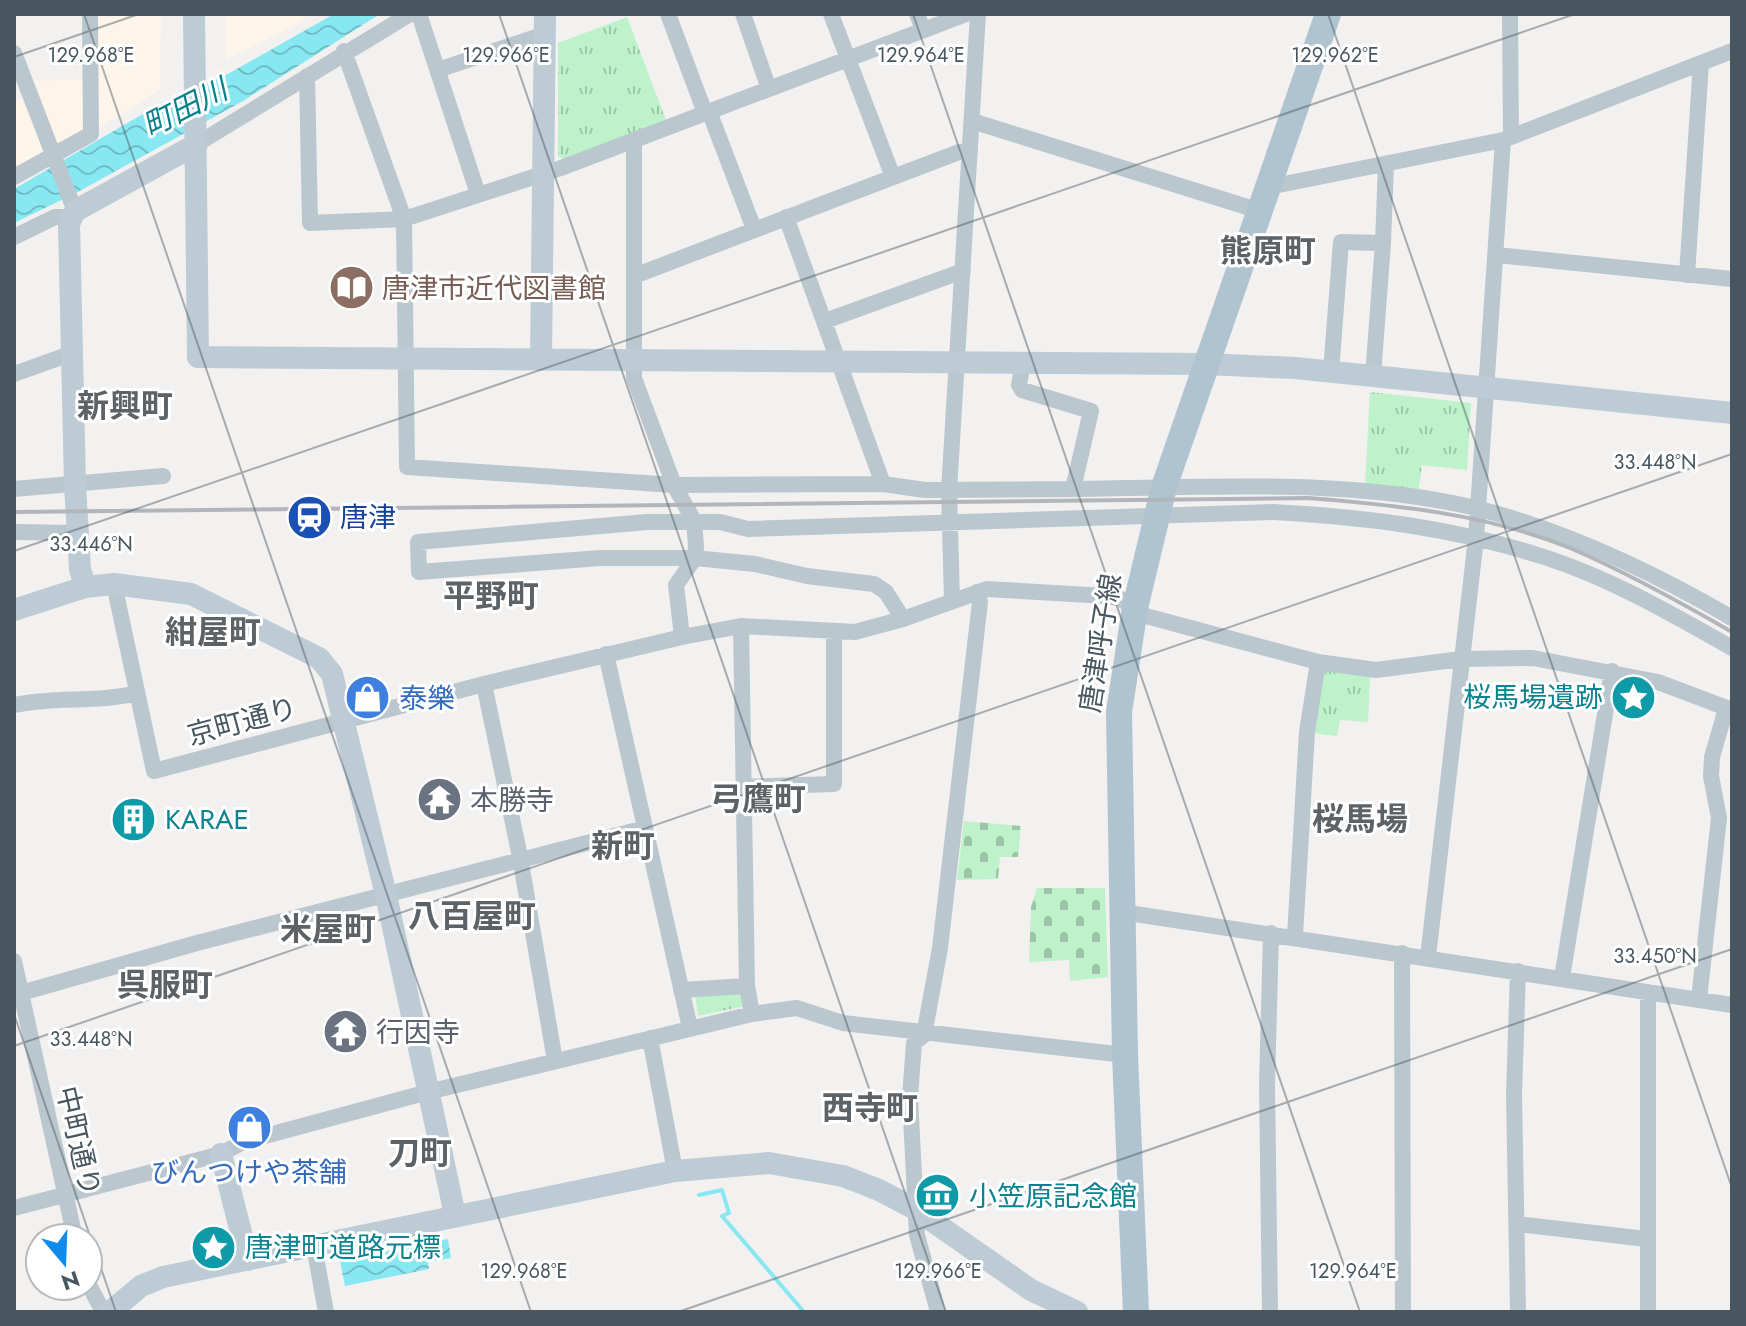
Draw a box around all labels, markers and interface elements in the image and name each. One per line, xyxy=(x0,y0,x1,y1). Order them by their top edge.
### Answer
text: 129.968°E xyxy=(47,41,135,70)
text: 129.966°E xyxy=(462,41,550,70)
text: 129.964°E xyxy=(877,41,965,70)
text: 129.962°E xyxy=(1291,41,1379,70)
water label: 町田川 xyxy=(135,67,237,147)
district label: 熊原町 xyxy=(1220,228,1316,274)
library icon: 唐津市近代図書館 xyxy=(327,264,375,312)
place label: 唐津市近代図書館 xyxy=(382,268,606,309)
district label: 新興町 xyxy=(77,383,173,429)
text: 33.448°N xyxy=(1614,448,1696,477)
station icon: 唐津 xyxy=(285,493,333,541)
place label: 唐津 xyxy=(340,497,396,538)
text: 33.446°N xyxy=(49,530,133,559)
street label: 唐津呼子線 xyxy=(1069,571,1132,715)
district label: 平野町 xyxy=(443,573,539,619)
district label: 紺屋町 xyxy=(165,609,261,655)
place icon: 桜馬場遺跡 xyxy=(1610,673,1658,721)
shop icon: 泰樂 xyxy=(344,674,392,722)
place label: 桜馬場遺跡 xyxy=(1463,677,1603,718)
place label: 泰樂 xyxy=(399,678,455,719)
street label: 京町通り xyxy=(183,687,302,756)
temple icon: 本勝寺 xyxy=(415,776,463,824)
district label: 弓鷹町 xyxy=(710,776,806,822)
place label: 本勝寺 xyxy=(470,780,554,821)
building icon: KARAE xyxy=(110,795,158,843)
district label: 桜馬場 xyxy=(1312,796,1408,842)
place label: KARAE xyxy=(165,799,249,840)
district label: 新町 xyxy=(591,823,655,869)
district label: 八百屋町 xyxy=(408,893,536,939)
district label: 米屋町 xyxy=(280,906,376,952)
text: 33.450°N xyxy=(1613,942,1697,971)
district label: 呉服町 xyxy=(117,962,213,1008)
temple icon: 行因寺 xyxy=(321,1008,369,1056)
place label: 行因寺 xyxy=(376,1012,460,1053)
text: 33.448°N xyxy=(50,1025,132,1054)
street label: 中町通り xyxy=(46,1082,111,1200)
district label: 西寺町 xyxy=(822,1085,918,1131)
shop icon: びんつけや茶舗 xyxy=(225,1103,273,1151)
district label: 刀町 xyxy=(388,1130,452,1176)
place label: びんつけや茶舗 xyxy=(151,1152,347,1193)
museum icon: 小笠原記念館 xyxy=(914,1172,962,1220)
place label: 小笠原記念館 xyxy=(969,1176,1137,1217)
north arrow xyxy=(24,1222,104,1302)
place icon: 唐津町道路元標 xyxy=(190,1223,238,1271)
place label: 唐津町道路元標 xyxy=(245,1227,441,1268)
text: 129.968°E xyxy=(480,1257,568,1286)
text: 129.966°E xyxy=(894,1257,982,1286)
text: 129.964°E xyxy=(1309,1257,1397,1286)
text: N xyxy=(57,1263,84,1299)

